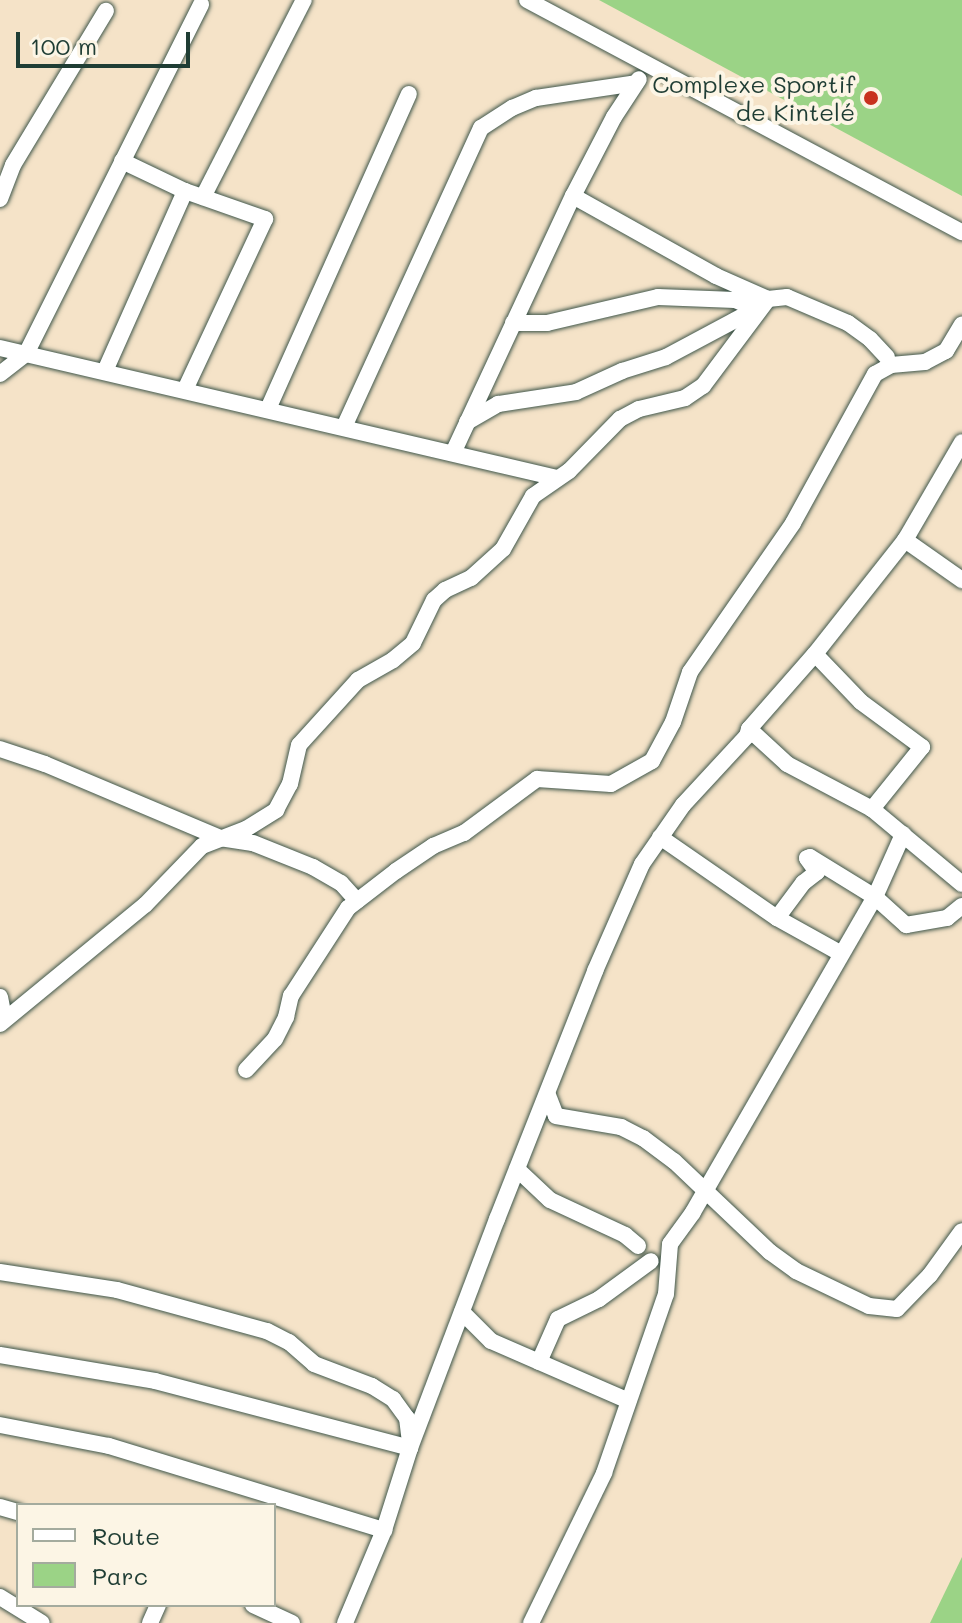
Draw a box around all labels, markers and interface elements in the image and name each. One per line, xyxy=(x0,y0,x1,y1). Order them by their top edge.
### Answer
scale bar xyxy=(20,16,194,66)
text: 100 m xyxy=(30,30,97,61)
place label: Complexe Sportif de Kintelé xyxy=(652,70,855,126)
marker: Complexe Sportif de Kintelé xyxy=(862,89,880,107)
legend xyxy=(16,1503,276,1607)
text: Route xyxy=(92,1520,160,1551)
text: Parc xyxy=(92,1560,148,1591)

